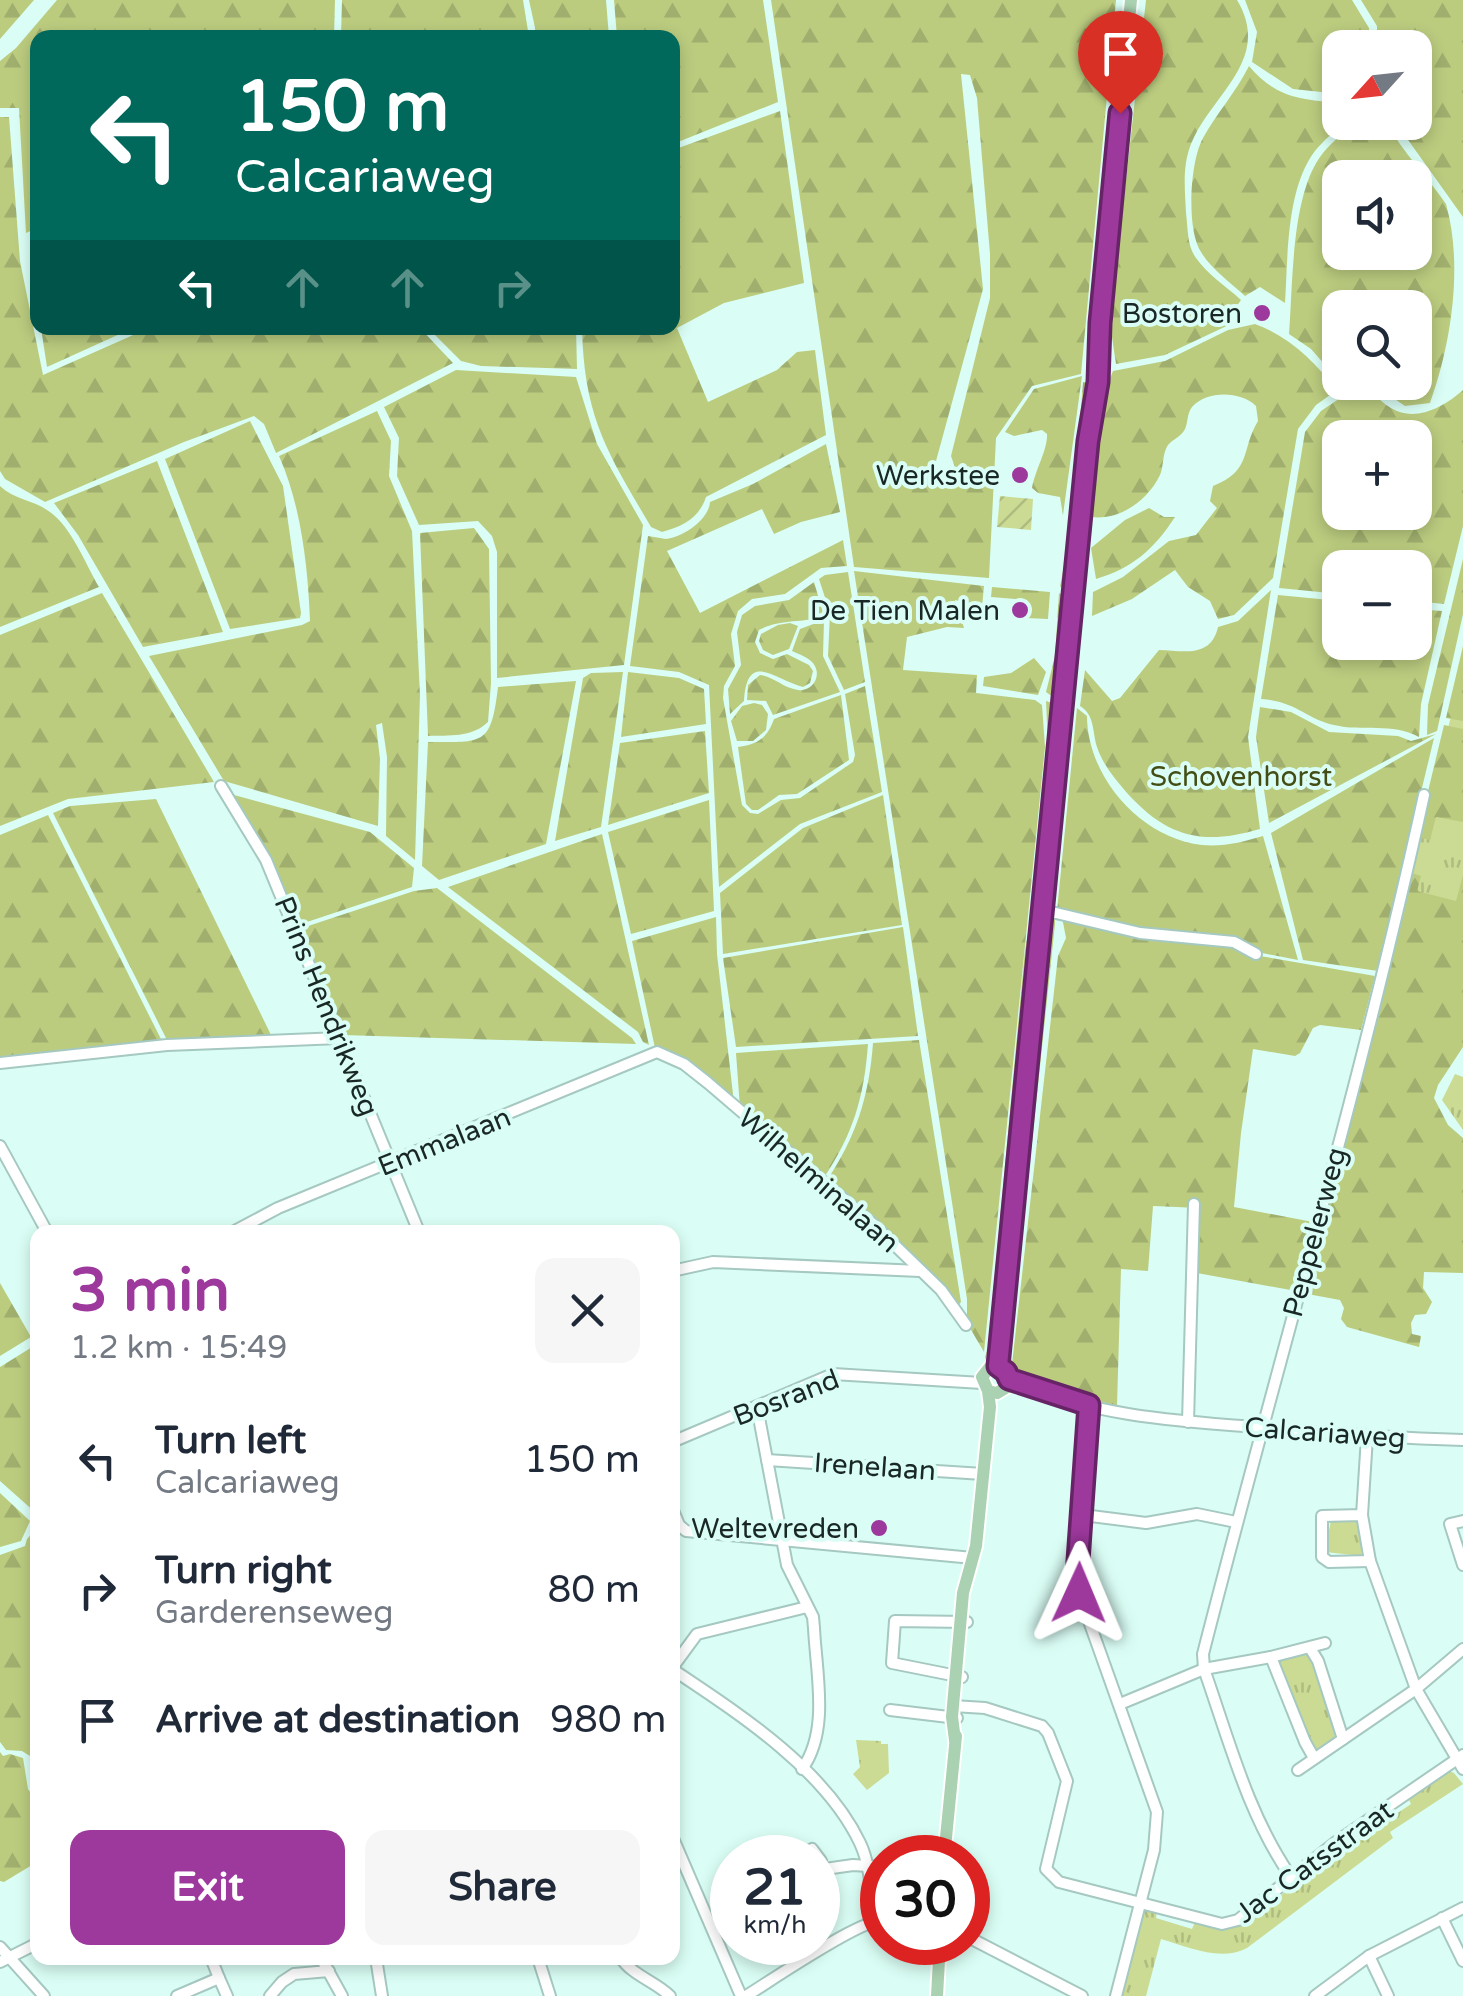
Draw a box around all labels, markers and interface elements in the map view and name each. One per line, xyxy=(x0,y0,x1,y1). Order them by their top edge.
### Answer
pin xyxy=(1078,11,1163,114)
icon: arrive xyxy=(1093,26,1148,81)
north arrow xyxy=(1322,30,1432,140)
map controls xyxy=(1322,30,1432,660)
text: 150 m xyxy=(235,66,449,150)
icon: left xyxy=(70,70,200,200)
text: Calcariaweg xyxy=(235,151,495,205)
button: sound xyxy=(1322,160,1432,270)
icon: left xyxy=(170,260,225,315)
icon: ahead xyxy=(275,260,330,315)
icon: ahead xyxy=(380,260,435,315)
icon: right xyxy=(485,260,540,315)
button: search xyxy=(1322,290,1432,400)
place label: Bostoren xyxy=(1122,297,1242,331)
marker: Bostoren xyxy=(1251,302,1273,324)
button: + xyxy=(1322,420,1432,530)
place label: Werkstee xyxy=(876,459,1000,493)
marker: Werkstee xyxy=(1009,464,1031,486)
button: − xyxy=(1322,550,1432,660)
place label: De Tien Malen xyxy=(810,594,1000,628)
marker: De Tien Malen xyxy=(1009,599,1031,621)
park label: Schovenhorst xyxy=(1150,760,1333,794)
street label: Prins Hendrikweg xyxy=(267,892,386,1121)
street label: Emmalaan xyxy=(373,1100,516,1184)
street label: Wilhelminalaan xyxy=(731,1101,906,1260)
street label: Peppelerweg xyxy=(1276,1144,1354,1321)
text: 3 min xyxy=(70,1255,230,1327)
button: close xyxy=(535,1258,640,1363)
text: 1.2 km · 15:49 xyxy=(70,1329,287,1367)
street label: Bosrand xyxy=(728,1362,844,1434)
street label: Calcariaweg xyxy=(1243,1410,1407,1456)
text: Turn left xyxy=(155,1418,306,1464)
icon: left xyxy=(70,1433,125,1488)
text: 150 m xyxy=(524,1437,640,1483)
street label: Irenelaan xyxy=(813,1446,937,1488)
text: Calcariaweg xyxy=(155,1464,340,1502)
place label: Weltevreden xyxy=(691,1512,859,1546)
marker: Weltevreden xyxy=(868,1517,890,1539)
position arrow xyxy=(1027,1541,1131,1645)
text: Turn right xyxy=(155,1548,332,1594)
icon: right xyxy=(70,1563,125,1618)
text: 80 m xyxy=(548,1567,640,1613)
text: Garderenseweg xyxy=(155,1594,393,1632)
icon: arrive xyxy=(70,1693,125,1748)
text: Arrive at destination xyxy=(155,1697,520,1743)
text: 980 m xyxy=(550,1697,666,1743)
street label: Jac Catsstraat xyxy=(1229,1793,1400,1930)
button: Exit xyxy=(70,1830,345,1945)
button: Share xyxy=(365,1830,640,1945)
speed limit sign: 30 xyxy=(860,1835,990,1965)
text: 21 xyxy=(744,1858,806,1918)
text: km/h xyxy=(744,1910,806,1940)

